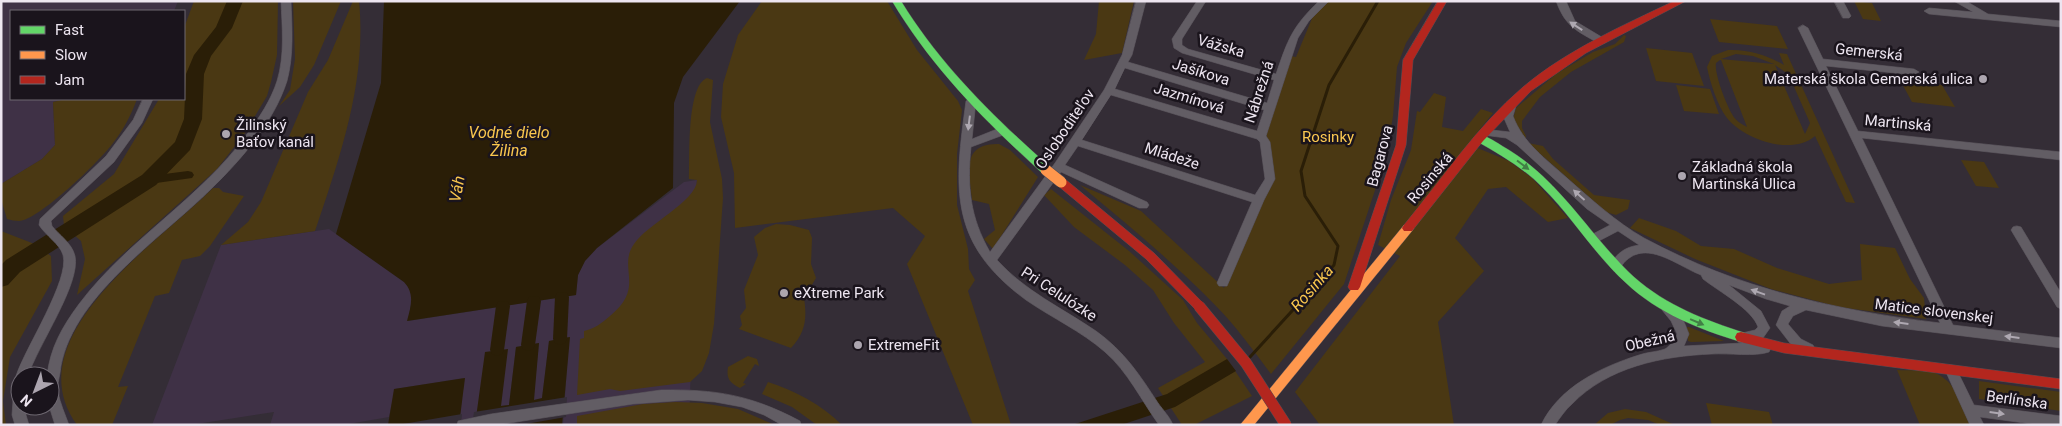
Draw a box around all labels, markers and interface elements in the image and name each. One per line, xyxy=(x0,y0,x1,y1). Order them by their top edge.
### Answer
legend xyxy=(10,10,185,100)
text: Fast xyxy=(55,21,84,39)
one-way arrow xyxy=(1570,21,1583,30)
street label: Vážska xyxy=(1195,31,1247,61)
street label: Gemerská xyxy=(1834,40,1904,64)
text: Slow xyxy=(55,46,87,64)
street label: Jašíkova xyxy=(1170,55,1232,89)
street label: Nábrežná xyxy=(1241,59,1277,125)
place label: Materská škola Gemerská ulica xyxy=(1764,70,1973,88)
text: Jam xyxy=(55,71,85,89)
marker: Materská škola Gemerská ulica xyxy=(1977,73,1989,85)
street label: Jazmínová xyxy=(1152,79,1226,117)
street label: Osloboditeľov xyxy=(1032,86,1098,172)
street label: Martinská xyxy=(1864,111,1932,135)
one-way arrow xyxy=(964,115,972,131)
place label: Žilinský Baťov kanál xyxy=(236,116,314,151)
water label: Vodné dielo Žilina xyxy=(468,123,550,160)
street label: Bagarova xyxy=(1363,123,1397,189)
marker: Žilinský Baťov kanál xyxy=(220,128,232,140)
park label: Rosinky xyxy=(1302,128,1354,146)
street label: Mládeže xyxy=(1142,139,1202,173)
street label: Rosinská xyxy=(1404,149,1456,207)
place label: Základná škola Martinská Ulica xyxy=(1692,158,1796,193)
one-way arrow xyxy=(1516,160,1530,170)
marker: Základná škola Martinská Ulica xyxy=(1676,170,1688,182)
water label: Váh xyxy=(445,174,469,204)
one-way arrow xyxy=(1573,189,1585,201)
water label: Rosinka xyxy=(1287,261,1337,315)
street label: Pri Celulózke xyxy=(1018,263,1100,325)
place label: eXtreme Park xyxy=(794,284,885,302)
marker: eXtreme Park xyxy=(778,287,790,299)
one-way arrow xyxy=(1750,288,1765,296)
street label: Matice slovenskej xyxy=(1874,295,1994,327)
one-way arrow xyxy=(1690,319,1704,327)
one-way arrow xyxy=(1893,319,1909,327)
street label: Obežná xyxy=(1623,327,1677,355)
one-way arrow xyxy=(2004,333,2020,341)
place label: ExtremeFit xyxy=(868,336,940,354)
marker: ExtremeFit xyxy=(852,339,864,351)
north arrow xyxy=(10,366,60,416)
street label: Berlínska xyxy=(1985,387,2049,413)
text: N xyxy=(17,391,35,410)
one-way arrow xyxy=(1989,409,2005,417)

